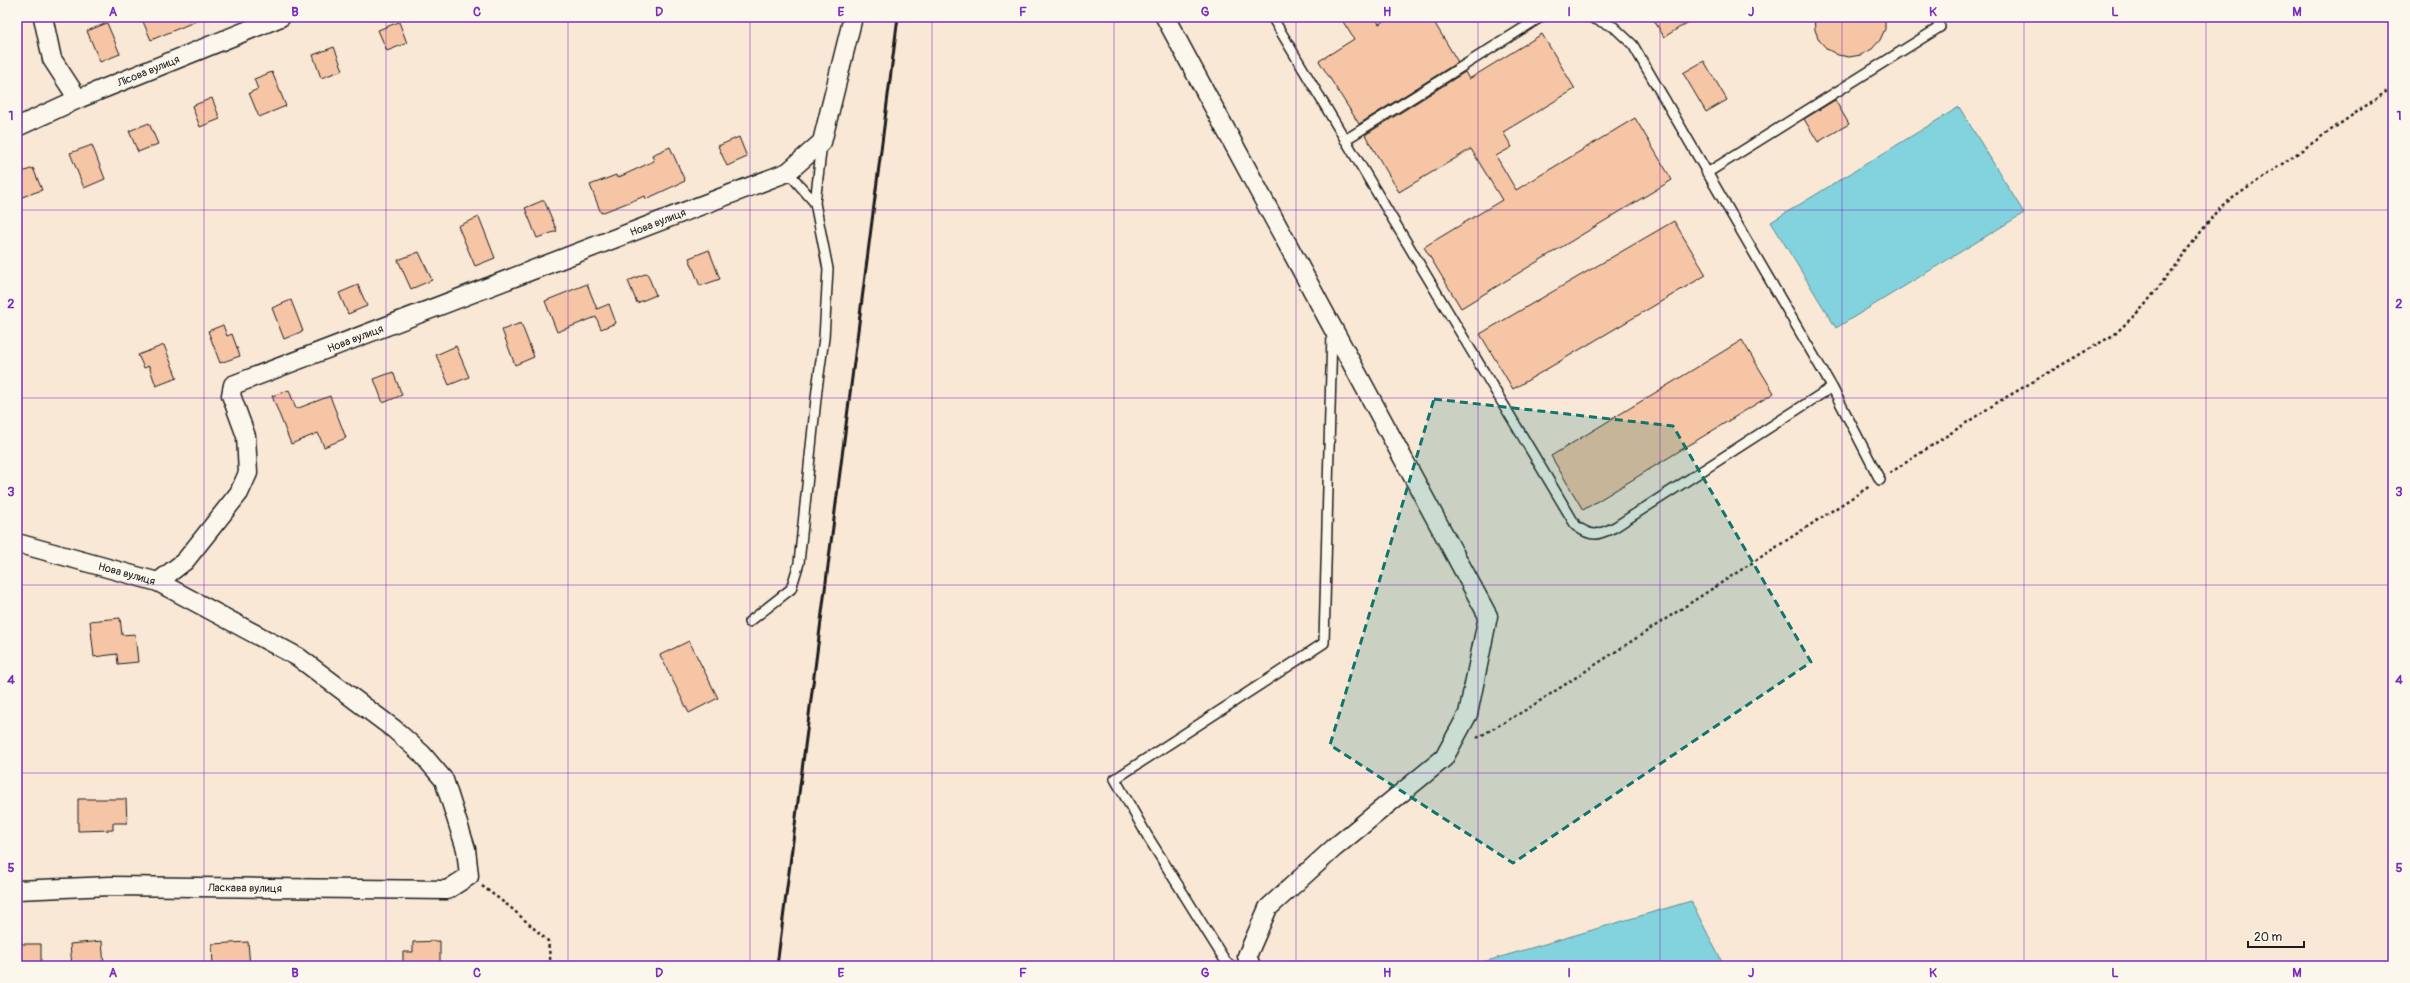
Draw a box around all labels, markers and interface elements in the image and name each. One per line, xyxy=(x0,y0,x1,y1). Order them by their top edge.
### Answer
text: A xyxy=(109,4,118,20)
text: B xyxy=(291,4,299,20)
text: C xyxy=(473,4,481,20)
text: D xyxy=(655,4,663,20)
text: E xyxy=(838,4,845,20)
text: F xyxy=(1019,4,1027,20)
text: G xyxy=(1201,4,1210,20)
text: H xyxy=(1383,4,1391,20)
text: I xyxy=(1567,4,1571,20)
text: J xyxy=(1748,4,1754,20)
text: K xyxy=(1929,4,1937,20)
text: L xyxy=(2111,4,2119,20)
text: M xyxy=(2292,4,2302,20)
street label: Лісова вулиця xyxy=(114,52,181,89)
text: 1 xyxy=(8,108,14,124)
text: 1 xyxy=(2396,108,2402,124)
street label: Нова вулиця xyxy=(628,205,687,239)
text: 2 xyxy=(7,296,15,312)
text: 2 xyxy=(2395,296,2403,312)
street label: Нова вулиця xyxy=(325,322,385,355)
text: 3 xyxy=(7,484,15,500)
text: 3 xyxy=(2395,484,2403,500)
street label: Нова вулиця xyxy=(97,559,157,587)
text: 4 xyxy=(7,672,15,688)
text: 4 xyxy=(2395,672,2403,688)
text: 5 xyxy=(7,860,15,876)
text: 5 xyxy=(2395,860,2403,876)
street label: Ласкава вулиця xyxy=(207,881,282,895)
scale bar xyxy=(2248,923,2304,949)
text: 20 m xyxy=(2254,930,2283,945)
text: A xyxy=(109,965,118,981)
text: B xyxy=(291,965,299,981)
text: C xyxy=(473,965,481,981)
text: D xyxy=(655,965,663,981)
text: E xyxy=(838,965,845,981)
text: F xyxy=(1019,965,1027,981)
text: G xyxy=(1201,965,1210,981)
text: H xyxy=(1383,965,1391,981)
text: I xyxy=(1567,965,1571,981)
text: J xyxy=(1748,965,1754,981)
text: K xyxy=(1929,965,1937,981)
text: L xyxy=(2111,965,2119,981)
text: M xyxy=(2292,965,2302,981)

